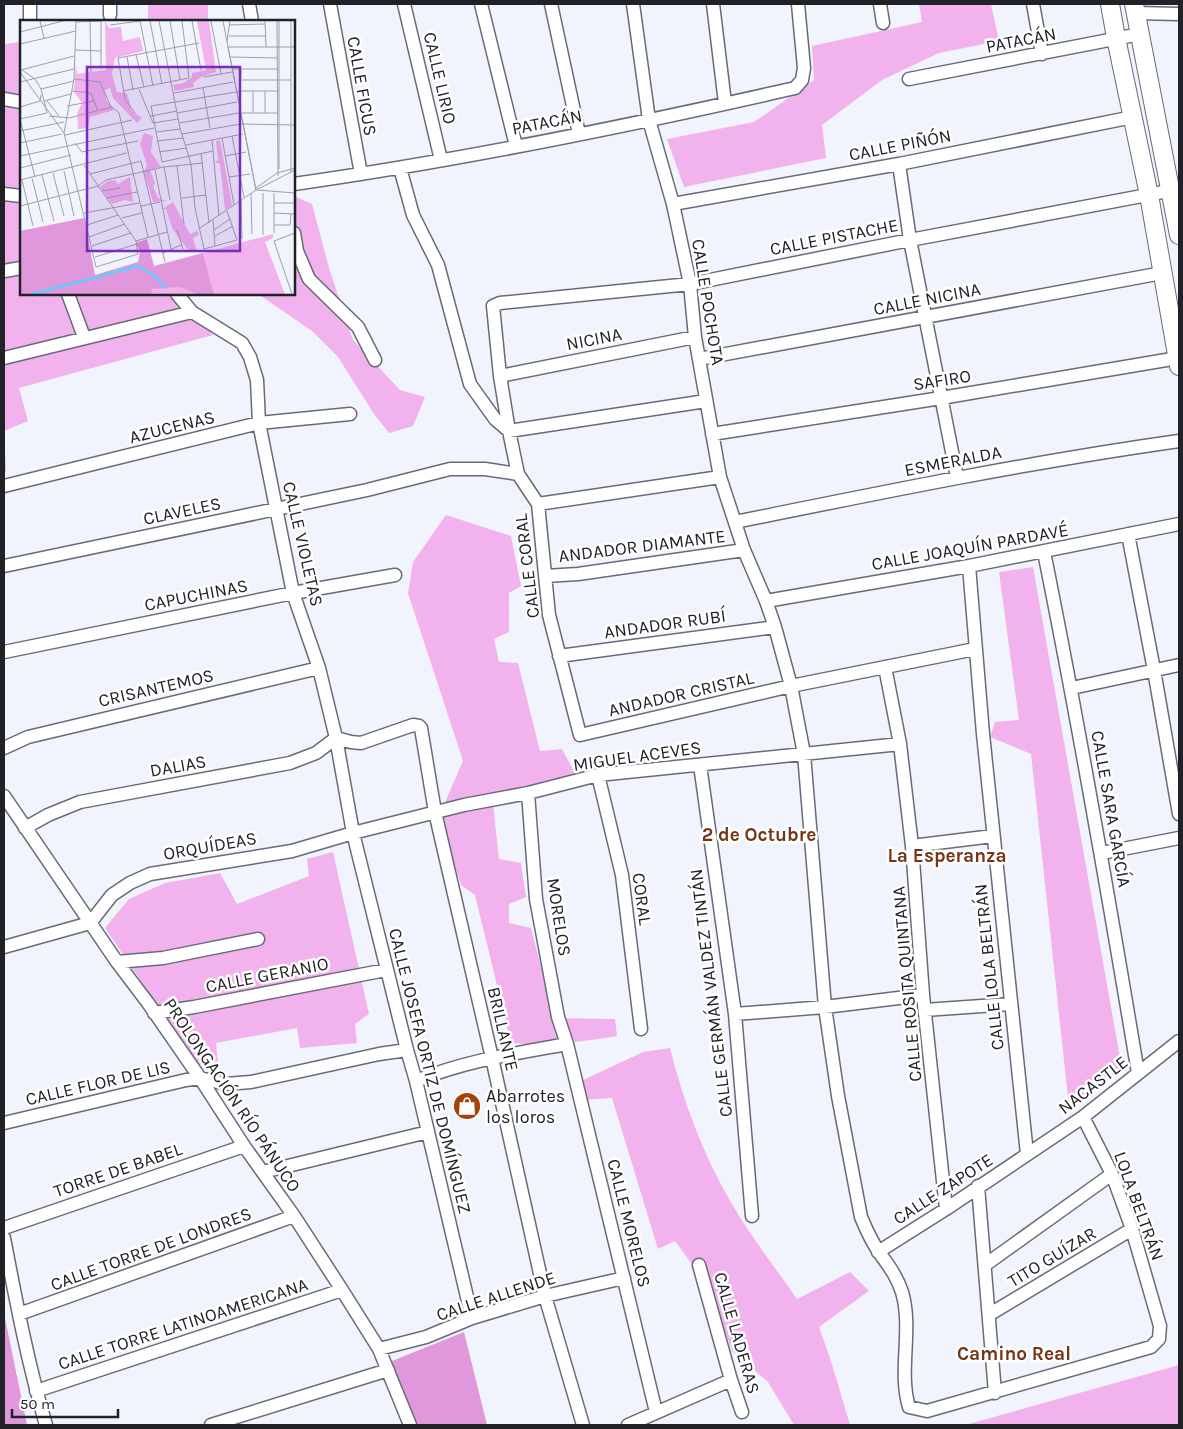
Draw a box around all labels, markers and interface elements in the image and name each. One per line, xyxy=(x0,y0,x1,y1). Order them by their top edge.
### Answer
inset map xyxy=(20,20,295,295)
street label: PATACÁN xyxy=(984,21,1058,58)
street label: CALLE LIRIO xyxy=(419,30,461,126)
street label: CALLE FICUS xyxy=(342,34,382,138)
street label: PATACÁN xyxy=(510,103,584,140)
street label: CALLE PIÑÓN xyxy=(847,123,953,166)
street label: CALLE PISTACHE xyxy=(768,214,900,260)
street label: CALLE POCHOTA xyxy=(687,237,729,367)
street label: CALLE NICINA xyxy=(872,278,982,320)
street label: NICINA xyxy=(564,323,624,355)
street label: SAFIRO xyxy=(911,365,973,395)
street label: AZUCENAS xyxy=(127,406,217,448)
street label: ESMERALDA xyxy=(903,441,1003,481)
street label: CALLE VIOLETAS xyxy=(278,479,328,609)
street label: CLAVELES xyxy=(141,492,223,530)
street label: CALLE CORAL xyxy=(510,512,544,619)
street label: CALLE JOAQUÍN PARDAVÉ xyxy=(870,518,1070,575)
street label: ANDADOR DIAMANTE xyxy=(557,525,727,567)
street label: CAPUCHINAS xyxy=(142,574,250,616)
street label: ANDADOR RUBÍ xyxy=(603,603,728,643)
street label: CRISANTEMOS xyxy=(96,664,216,712)
street label: ANDADOR CRISTAL xyxy=(606,666,756,721)
street label: CALLE SARA GARCÍA xyxy=(1086,729,1137,889)
street label: MIGUEL ACEVES xyxy=(572,736,702,776)
street label: DALIAS xyxy=(148,750,208,782)
district label: 2 de Octubre xyxy=(702,824,816,846)
street label: ORQUÍDEAS xyxy=(161,826,258,865)
district label: La Esperanza xyxy=(887,845,1007,867)
street label: CALLE GERMÁN VALDEZ TINTÁN xyxy=(684,868,737,1119)
street label: CORAL xyxy=(627,872,657,927)
street label: MORELOS xyxy=(542,876,576,958)
street label: CALLE LOLA BELTRÁN xyxy=(968,883,1009,1051)
street label: CALLE ROSITA QUINTANA xyxy=(887,885,927,1083)
street label: CALLE JOSEFA ORTIZ DE DOMÍNGUEZ xyxy=(384,926,477,1216)
street label: CALLE GERANIO xyxy=(204,952,330,998)
street label: BRILLANTE xyxy=(483,985,523,1073)
street label: PROLONGACIÓN RÍO PÁNUCO xyxy=(159,993,306,1196)
street label: NACASTLE xyxy=(1054,1051,1132,1119)
street label: CALLE FLOR DE LIS xyxy=(23,1056,173,1110)
place label: Abarrotes los loros xyxy=(486,1085,565,1128)
shop icon: Abarrotes los loros xyxy=(452,1091,482,1121)
street label: TORRE DE BABEL xyxy=(51,1138,186,1202)
street label: LOLA BELTRÁN xyxy=(1109,1148,1170,1264)
street label: CALLE ZAPOTE xyxy=(889,1149,997,1229)
street label: CALLE MORELOS xyxy=(602,1157,656,1289)
street label: CALLE TORRE DE LONDRES xyxy=(48,1202,254,1296)
street label: TITO GUÍZAR xyxy=(1003,1221,1100,1292)
street label: CALLE ALLENDE xyxy=(434,1266,558,1326)
street label: CALLE LADERAS xyxy=(709,1270,765,1396)
street label: CALLE TORRE LATINOAMERICANA xyxy=(55,1273,311,1375)
district label: Camino Real xyxy=(957,1343,1071,1365)
scale bar xyxy=(12,1386,119,1418)
text: 50 m xyxy=(20,1395,55,1413)

